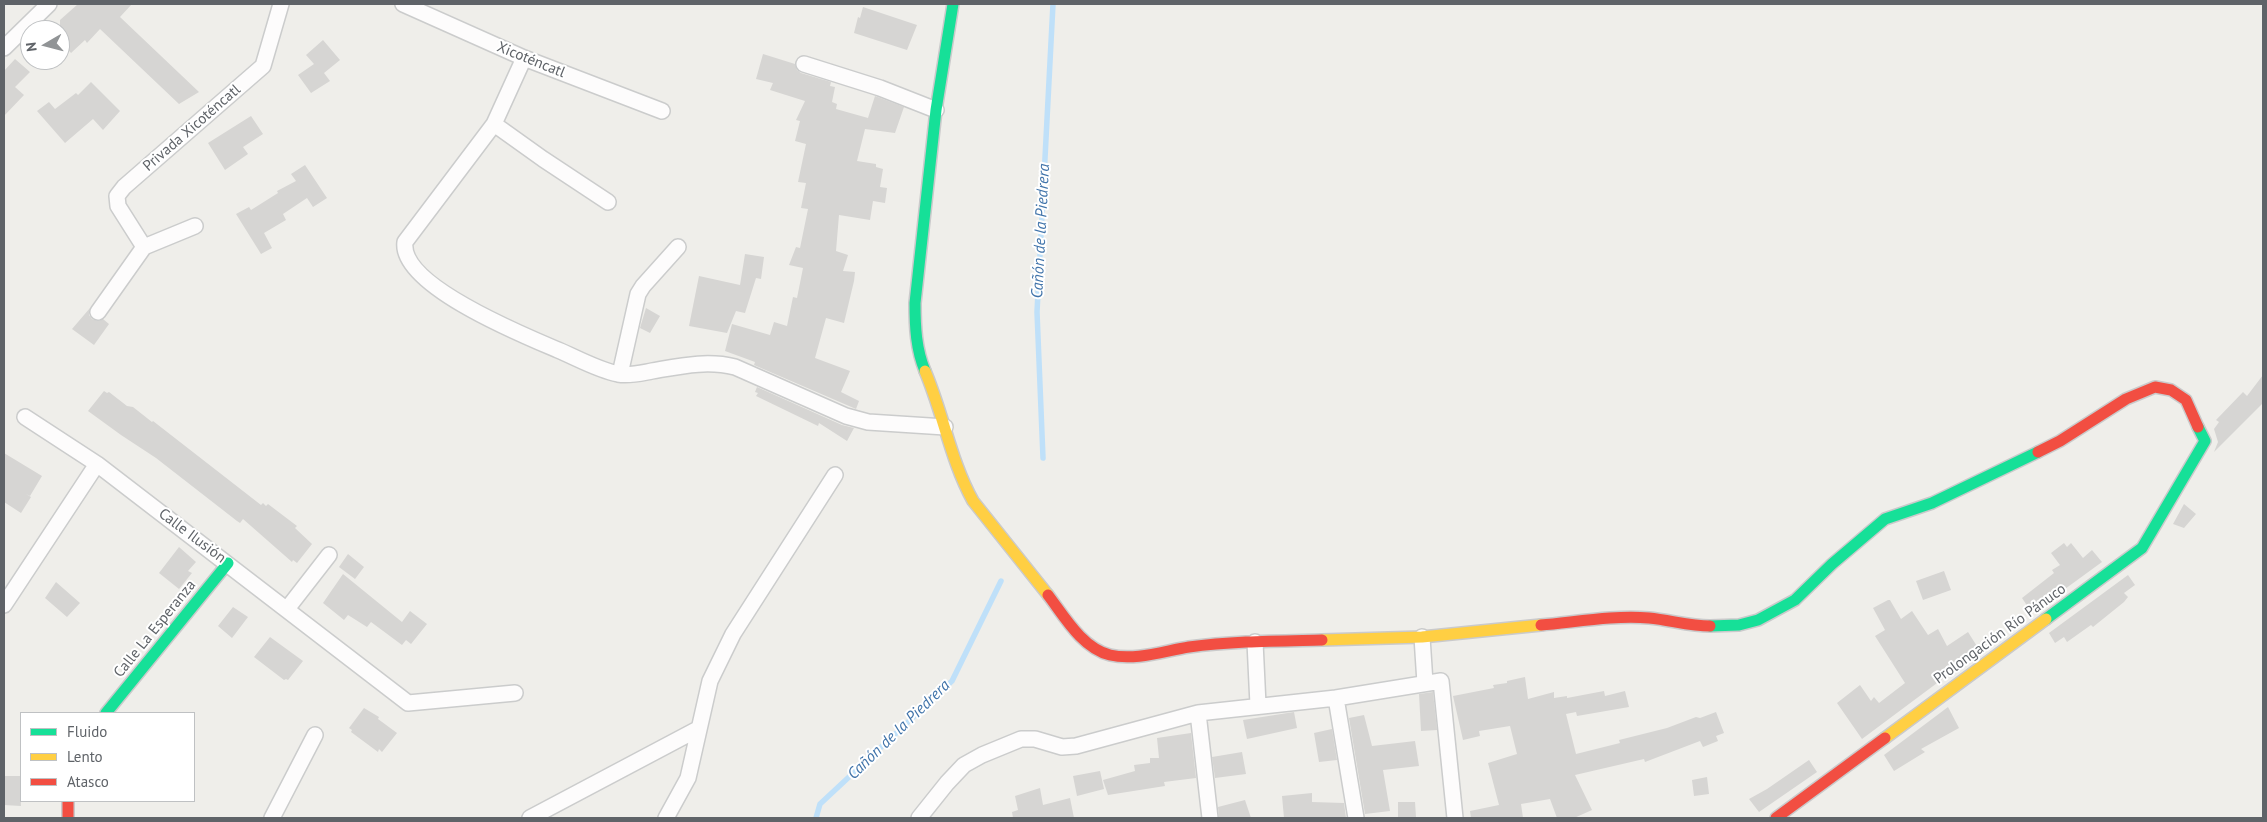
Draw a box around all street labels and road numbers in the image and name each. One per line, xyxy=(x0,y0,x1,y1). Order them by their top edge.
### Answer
street label: Xicoténcatl xyxy=(494,38,568,82)
street label: Privada Xicoténcatl xyxy=(140,81,244,175)
street label: Calle Ilusión xyxy=(155,505,229,567)
street label: Calle La Esperanza xyxy=(110,577,200,681)
street label: Prolongación Río Pánuco xyxy=(1930,580,2070,688)

